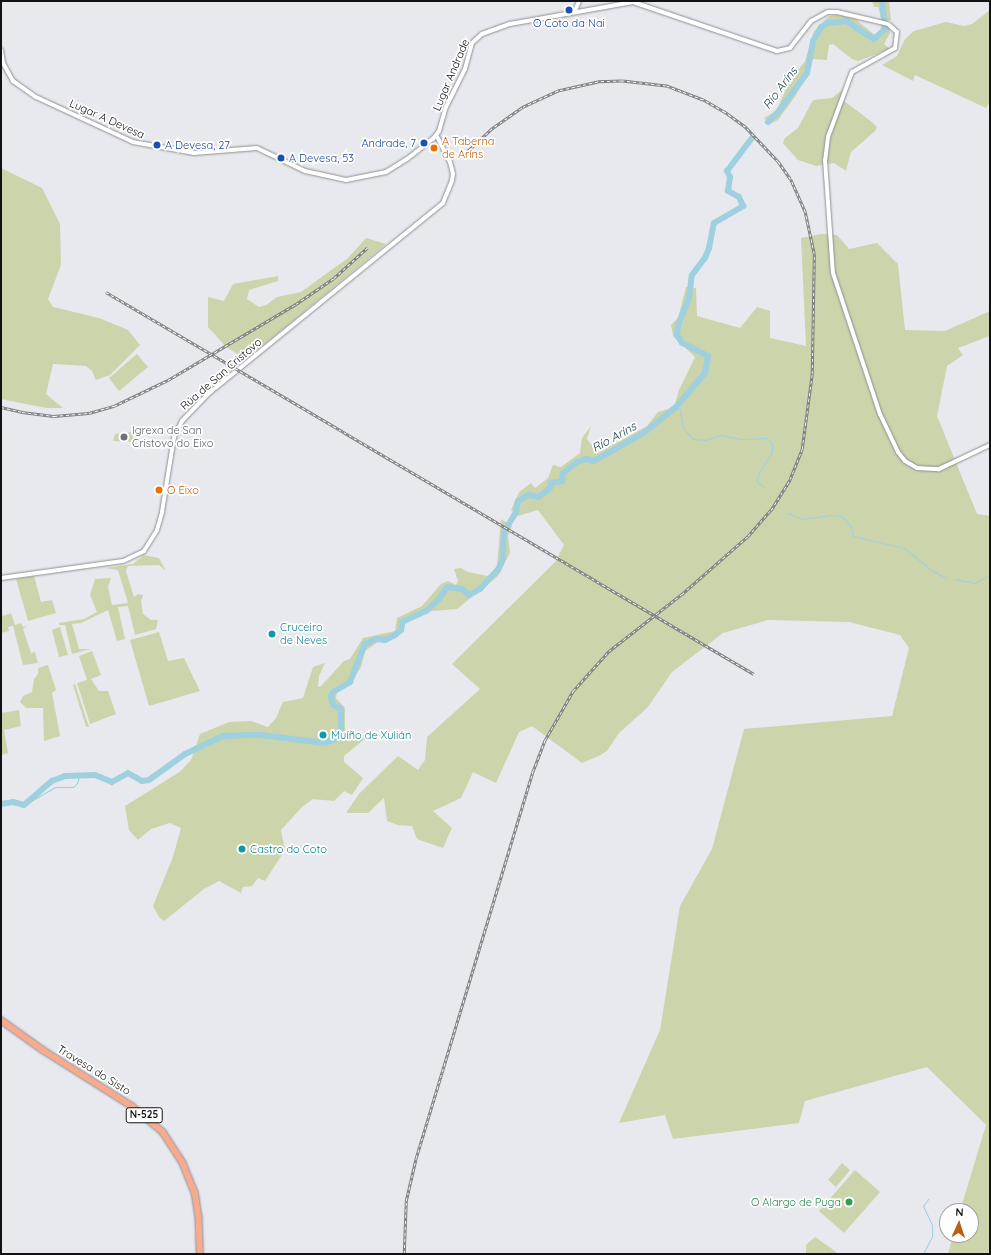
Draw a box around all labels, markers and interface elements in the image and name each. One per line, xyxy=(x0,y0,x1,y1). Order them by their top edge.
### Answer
marker: O Coto da Nai xyxy=(564,5,574,15)
place label: O Coto da Nai xyxy=(533,16,605,30)
street label: Lugar Andrade xyxy=(430,37,472,113)
water label: Río Aríns xyxy=(760,64,800,112)
street label: Lugar A Devesa xyxy=(67,97,147,141)
place label: A Taberna de Aríns xyxy=(442,135,494,161)
place label: Andrade, 7 xyxy=(361,136,416,150)
place label: A Devesa, 27 xyxy=(165,138,230,152)
marker: Andrade, 7 xyxy=(419,138,429,148)
marker: A Devesa, 27 xyxy=(152,140,162,150)
marker: A Taberna de Aríns xyxy=(429,143,439,153)
place label: A Devesa, 53 xyxy=(289,151,354,165)
marker: A Devesa, 53 xyxy=(276,153,286,163)
street label: Rúa de San Cristovo xyxy=(178,335,264,413)
water label: Río Aríns xyxy=(589,419,639,455)
place label: Igrexa de San Cristovo do Eixo xyxy=(132,424,213,450)
marker: Igrexa de San Cristovo do Eixo xyxy=(119,432,129,442)
place label: O Eixo xyxy=(167,483,199,497)
marker: O Eixo xyxy=(154,485,164,495)
place label: Cruceiro de Neves xyxy=(280,621,327,647)
marker: Cruceiro de Neves xyxy=(267,629,277,639)
place label: Muíño de Xulián xyxy=(331,728,411,742)
marker: Muíño de Xulián xyxy=(318,730,328,740)
place label: Castro do Coto xyxy=(250,842,327,856)
marker: Castro do Coto xyxy=(237,844,247,854)
street label: Travesa do Sisto xyxy=(55,1042,133,1098)
road number: N-525 xyxy=(125,1107,163,1123)
place label: O Alargo de Puga xyxy=(751,1195,841,1209)
marker: O Alargo de Puga xyxy=(844,1197,854,1207)
north arrow xyxy=(939,1203,979,1243)
text: N xyxy=(955,1205,964,1219)

